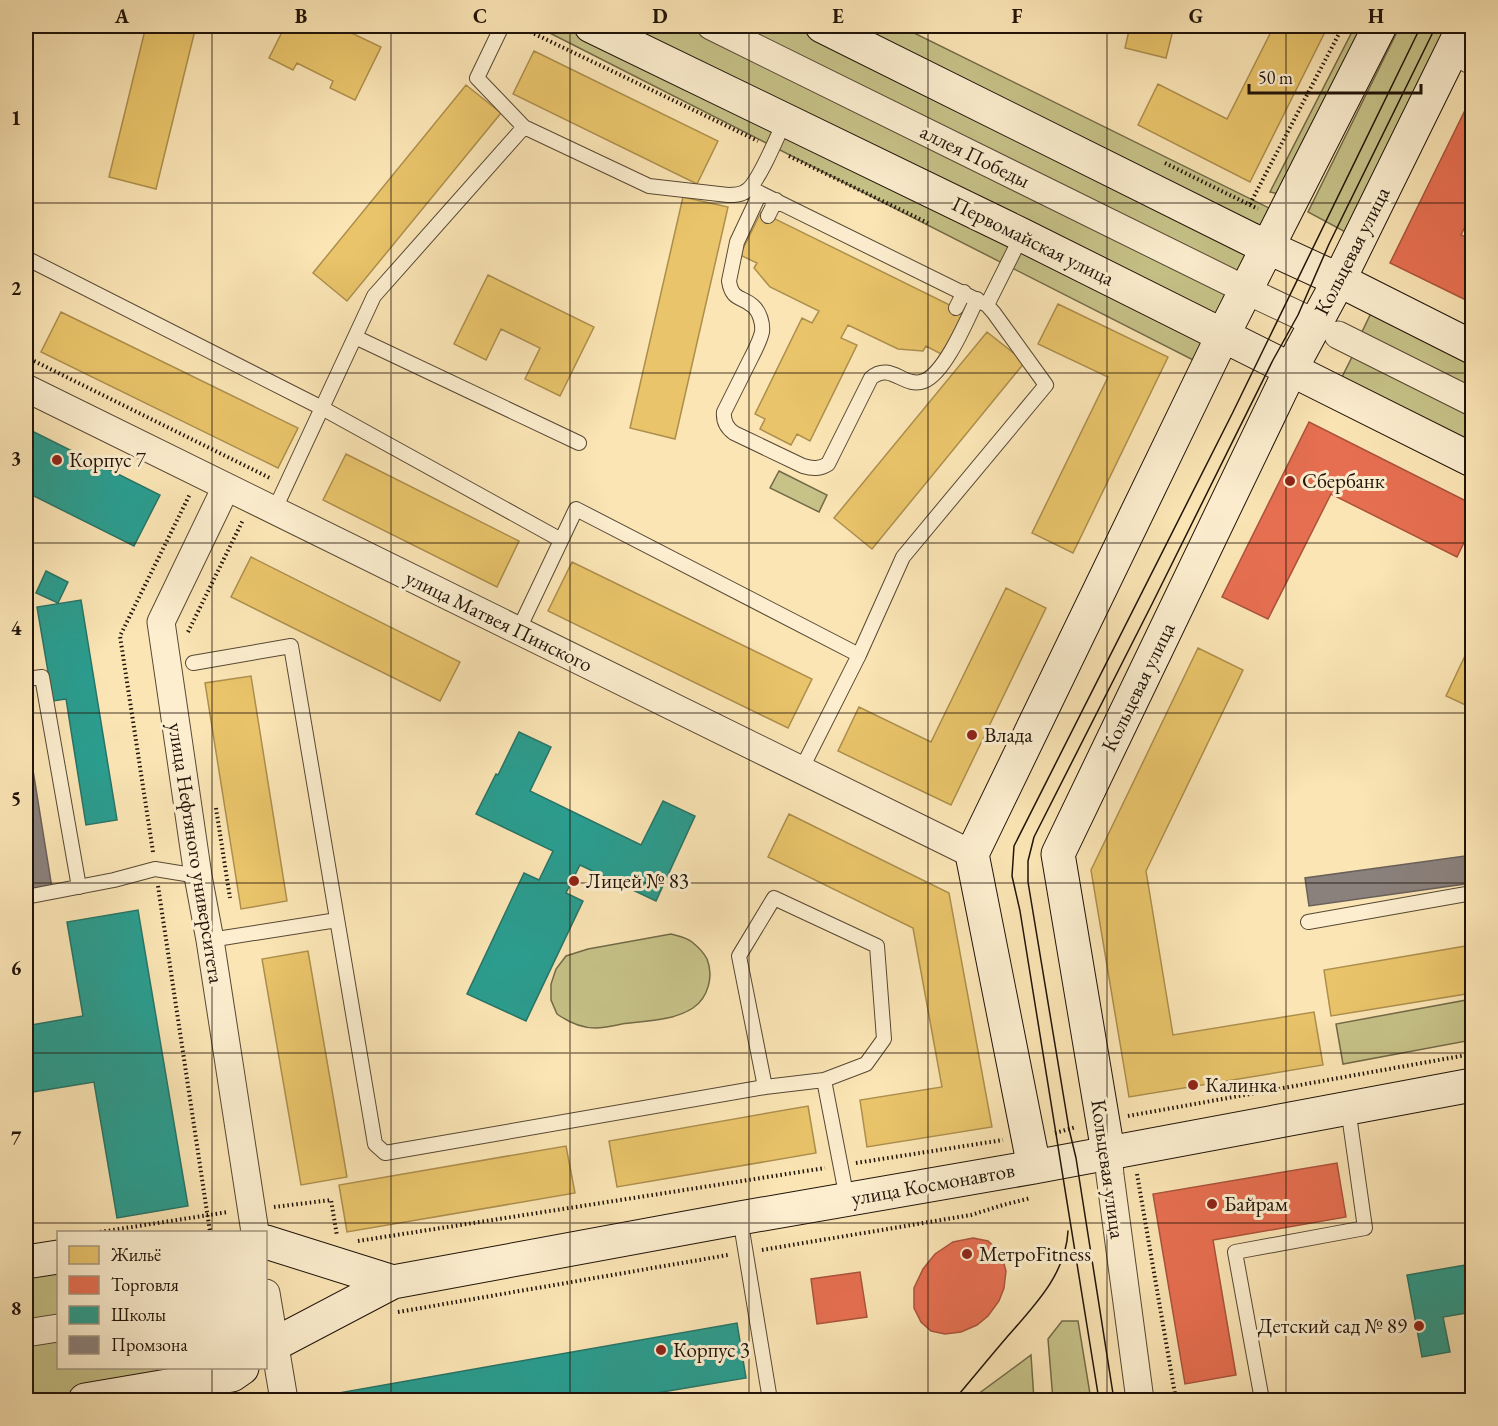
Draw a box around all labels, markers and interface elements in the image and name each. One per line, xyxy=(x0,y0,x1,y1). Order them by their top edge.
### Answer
text: A xyxy=(114,3,130,29)
text: B xyxy=(295,3,307,29)
text: C xyxy=(473,3,487,29)
text: D xyxy=(652,3,668,29)
text: E xyxy=(832,3,844,29)
text: F xyxy=(1012,3,1023,29)
text: G xyxy=(1189,3,1203,29)
text: H xyxy=(1368,3,1384,29)
scale bar xyxy=(1249,57,1422,95)
text: 50 m xyxy=(1258,66,1293,89)
text: 1 xyxy=(11,105,21,131)
street label: аллея Победы xyxy=(916,117,1035,194)
street label: Кольцевая улица xyxy=(1308,182,1396,319)
street label: Первомайская улица xyxy=(948,190,1119,292)
text: 2 xyxy=(11,275,22,301)
text: 3 xyxy=(11,445,21,471)
place label: Корпус 7 xyxy=(69,446,147,473)
marker: Корпус 7 xyxy=(50,453,64,467)
place label: Сбербанк xyxy=(1302,467,1385,494)
marker: Сбербанк xyxy=(1283,474,1297,488)
street label: улица Матвея Пинского xyxy=(401,564,597,678)
text: 4 xyxy=(11,615,22,641)
street label: Кольцевая улица xyxy=(1095,617,1181,756)
street label: улица Нефтяного университета xyxy=(163,721,231,986)
place label: Влада xyxy=(984,721,1033,748)
marker: Влада xyxy=(965,728,979,742)
text: 5 xyxy=(11,785,21,811)
place label: Лицей № 83 xyxy=(586,867,689,894)
marker: Лицей № 83 xyxy=(567,874,581,888)
text: 6 xyxy=(11,955,22,981)
place label: Калинка xyxy=(1205,1071,1278,1098)
marker: Калинка xyxy=(1186,1078,1200,1092)
street label: Кольцевая улица xyxy=(1085,1097,1132,1241)
text: 7 xyxy=(11,1125,22,1151)
street label: улица Космонавтов xyxy=(849,1156,1017,1211)
place label: Байрам xyxy=(1224,1190,1288,1217)
marker: Байрам xyxy=(1205,1197,1219,1211)
legend xyxy=(57,1231,267,1369)
place label: МетроFitness xyxy=(979,1240,1091,1267)
text: Жильё xyxy=(110,1243,161,1266)
marker: МетроFitness xyxy=(960,1247,974,1261)
text: Торговля xyxy=(111,1273,179,1296)
text: 8 xyxy=(11,1295,21,1321)
text: Школы xyxy=(111,1303,166,1326)
place label: Детский сад № 89 xyxy=(1258,1312,1407,1339)
marker: Детский сад № 89 xyxy=(1412,1319,1426,1333)
text: Промзона xyxy=(111,1333,188,1356)
place label: Корпус 3 xyxy=(673,1336,750,1363)
marker: Корпус 3 xyxy=(654,1343,668,1357)

